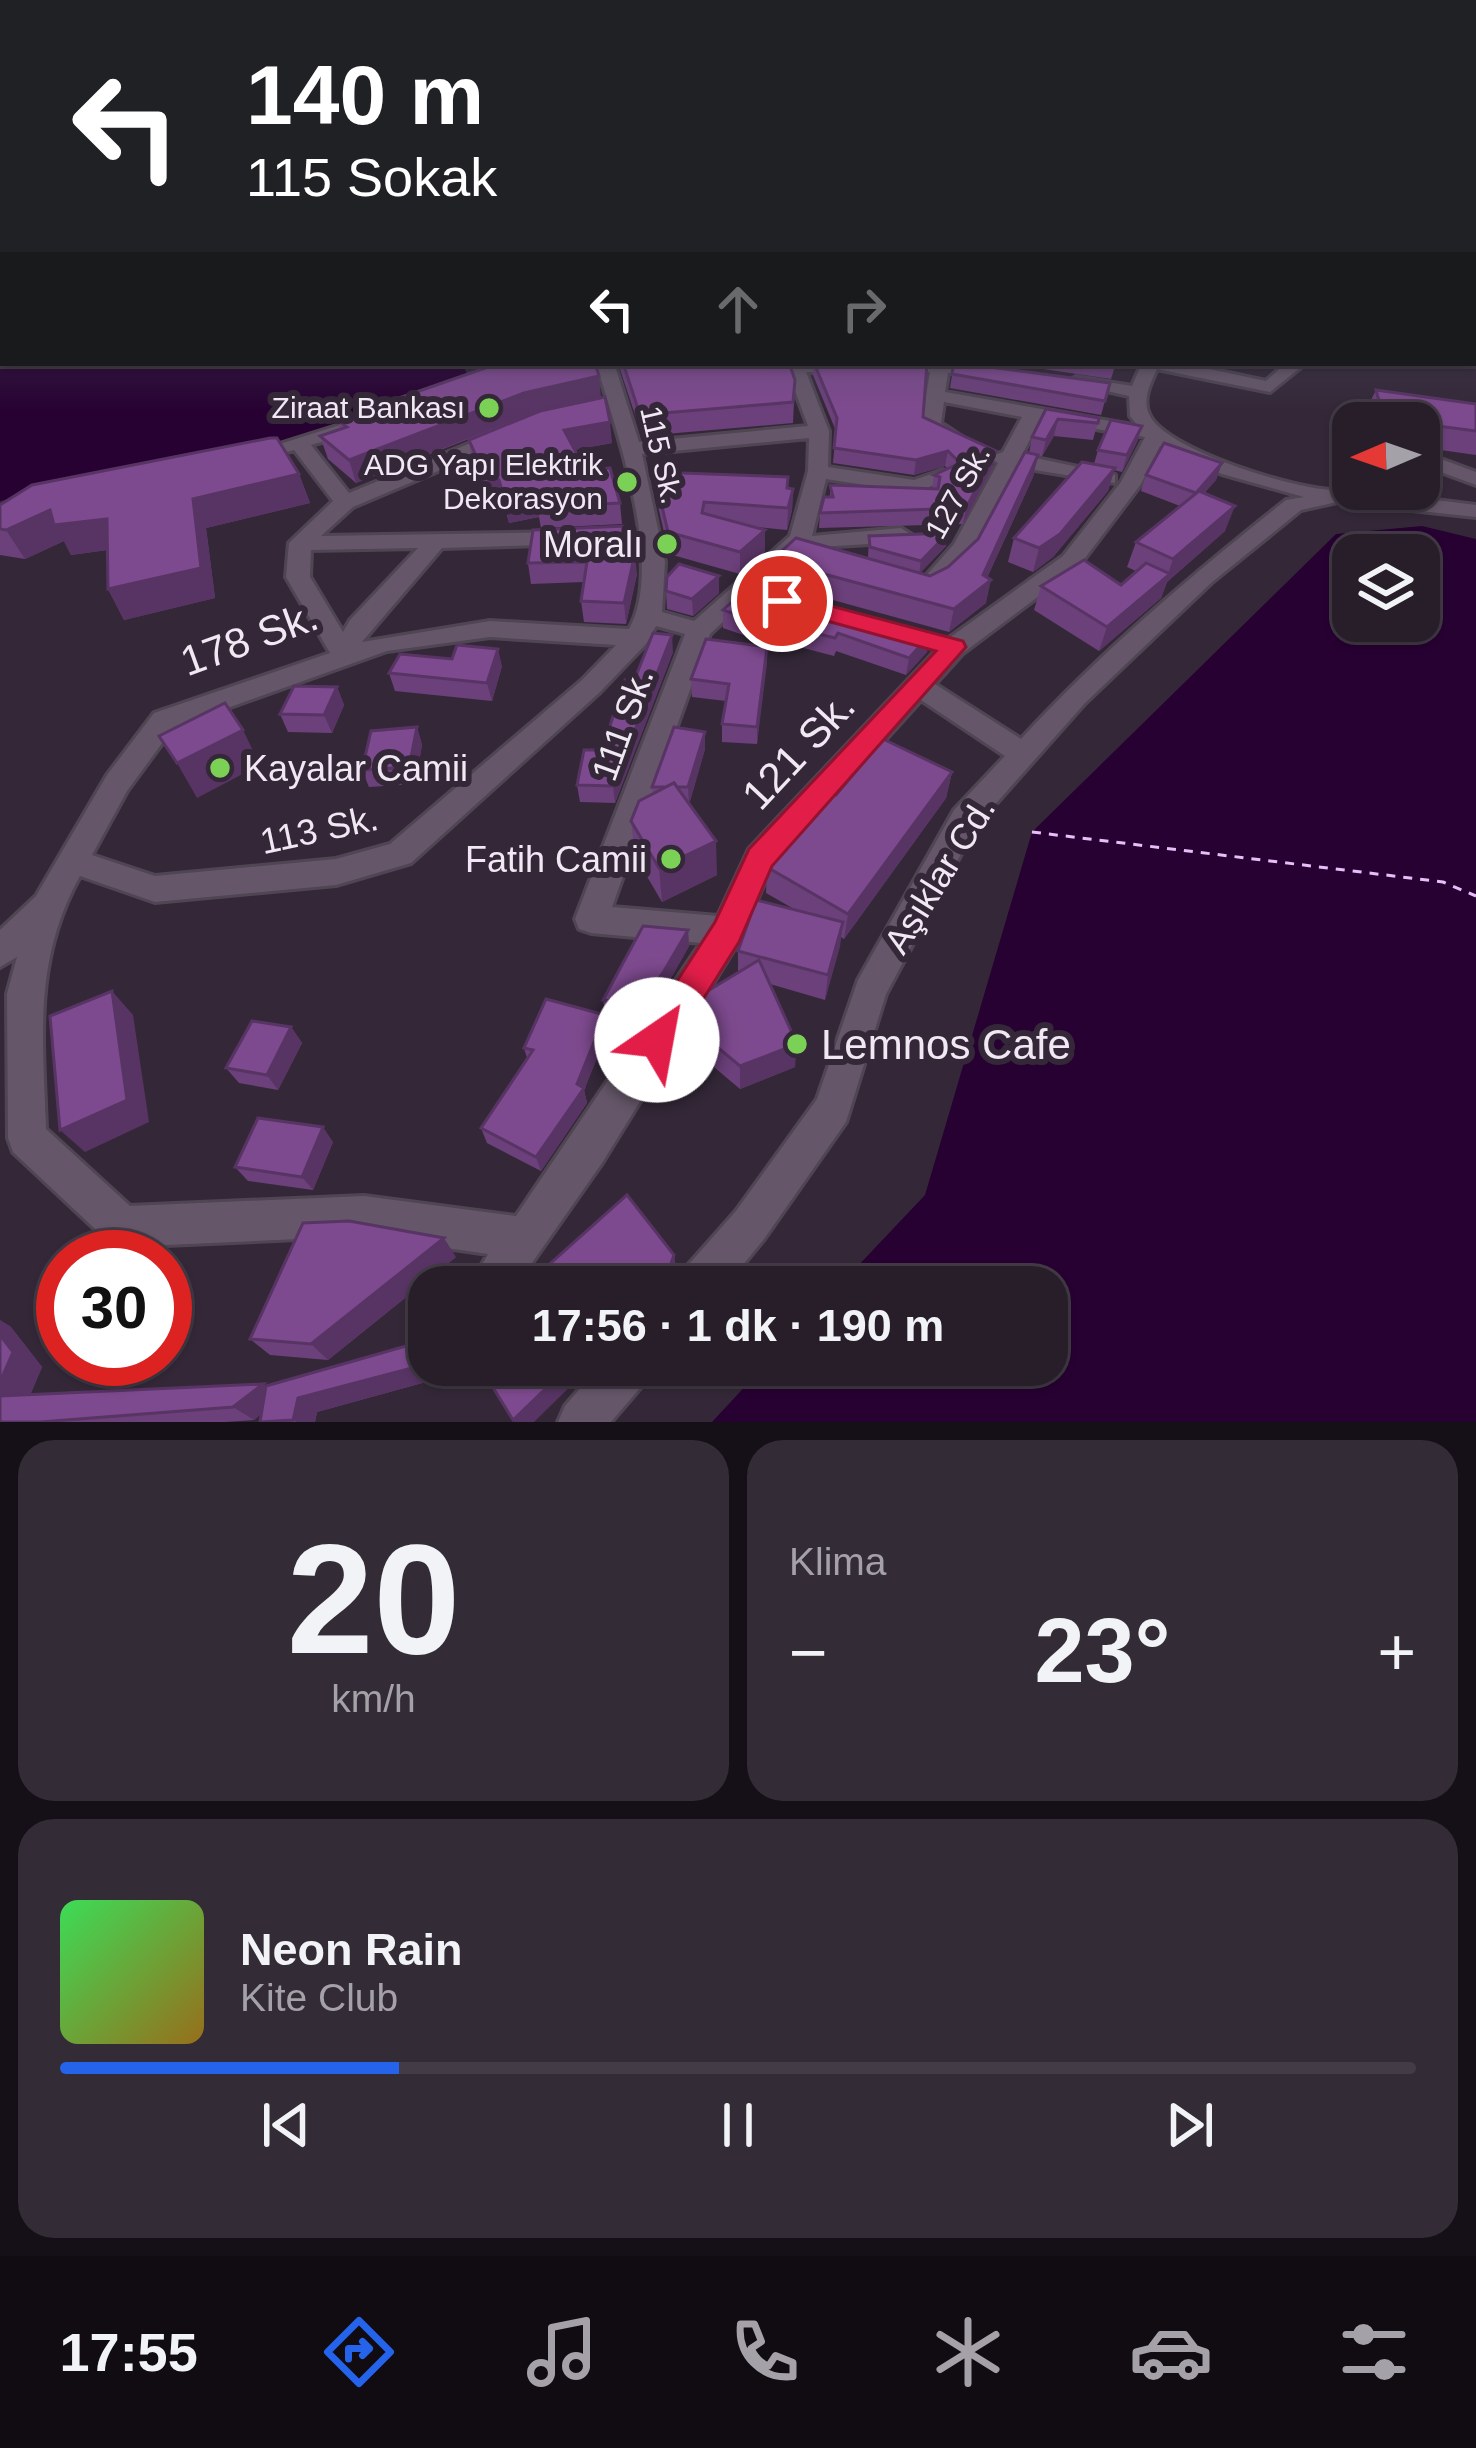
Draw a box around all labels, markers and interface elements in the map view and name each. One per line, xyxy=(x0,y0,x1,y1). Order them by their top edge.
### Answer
icon: left xyxy=(48,48,204,204)
text: 140 m xyxy=(246,48,484,142)
text: 115 Sokak xyxy=(246,147,497,207)
icon: left xyxy=(579,276,645,342)
icon: ahead xyxy=(705,276,771,342)
icon: right xyxy=(831,276,897,342)
place label: Ziraat Bankası xyxy=(272,391,465,424)
marker: Ziraat Bankası xyxy=(476,395,502,421)
north arrow xyxy=(1332,402,1440,510)
map controls xyxy=(1332,402,1440,642)
street label: 115 Sk. xyxy=(634,403,689,507)
street label: 127 Sk. xyxy=(918,439,997,544)
place label: ADG Yapı Elektrik Dekorasyon xyxy=(364,448,604,515)
marker: ADG Yapı Elektrik Dekorasyon xyxy=(614,469,640,495)
place label: Moralı xyxy=(543,524,643,565)
marker: Moralı xyxy=(654,531,680,557)
button: layers xyxy=(1332,534,1440,642)
pin xyxy=(731,550,833,652)
icon: arrive xyxy=(749,568,815,634)
street label: 178 Sk. xyxy=(174,592,324,685)
street label: 111 Sk. xyxy=(583,662,662,786)
street label: 121 Sk. xyxy=(733,682,864,818)
place label: Kayalar Camii xyxy=(244,748,468,789)
marker: Kayalar Camii xyxy=(207,755,233,781)
street label: Aşıklar Cd. xyxy=(875,790,1003,961)
street label: 113 Sk. xyxy=(256,797,382,862)
place label: Fatih Camii xyxy=(465,839,647,880)
marker: Fatih Camii xyxy=(658,846,684,872)
position arrow xyxy=(594,977,720,1103)
place label: Lemnos Cafe xyxy=(821,1021,1071,1068)
marker: Lemnos Cafe xyxy=(784,1031,810,1057)
speed limit sign: 30 xyxy=(36,1230,192,1386)
text: 17:56 · 1 dk · 190 m xyxy=(532,1300,944,1351)
text: 20 xyxy=(287,1512,460,1686)
text: Klima xyxy=(789,1540,887,1583)
text: 23° xyxy=(1034,1601,1171,1701)
text: − xyxy=(789,1615,828,1689)
text: + xyxy=(1377,1615,1416,1689)
text: km/h xyxy=(331,1677,416,1720)
text: Neon Rain xyxy=(240,1924,463,1975)
text: Kite Club xyxy=(240,1976,398,2019)
icon: previous xyxy=(253,2092,319,2158)
icon: pause xyxy=(705,2092,771,2158)
icon: next xyxy=(1157,2092,1223,2158)
icon: directions xyxy=(317,2310,401,2394)
icon: music xyxy=(520,2310,604,2394)
icon: phone xyxy=(723,2310,807,2394)
icon: climate xyxy=(926,2310,1010,2394)
icon: car xyxy=(1129,2310,1213,2394)
icon: filters xyxy=(1332,2310,1416,2394)
text: 17:55 xyxy=(60,2322,198,2382)

